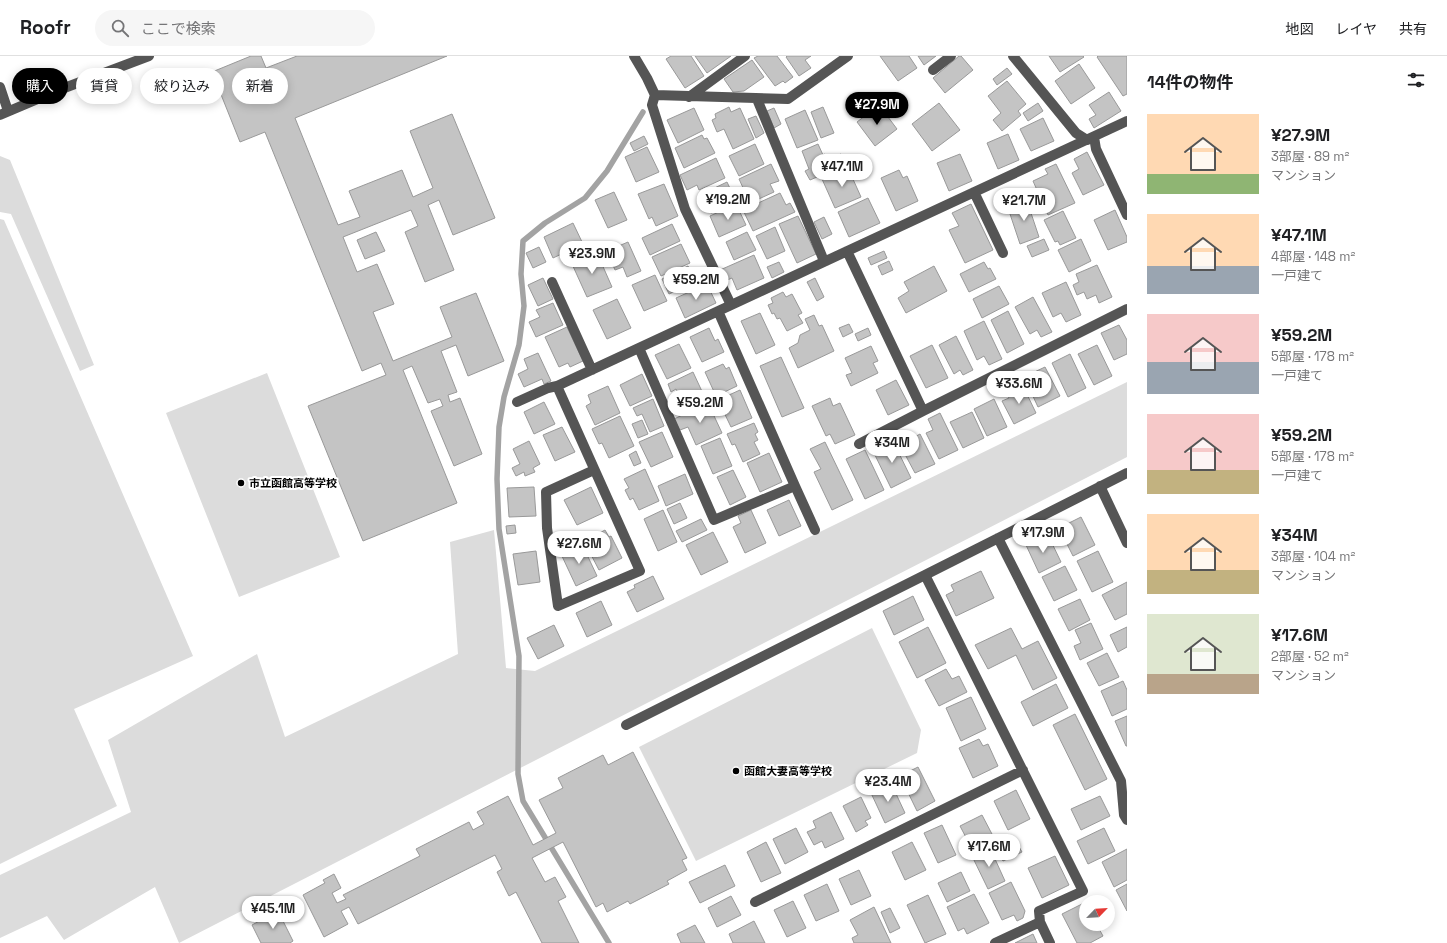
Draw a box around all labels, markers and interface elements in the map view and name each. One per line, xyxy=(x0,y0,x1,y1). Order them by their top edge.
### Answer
search box xyxy=(95,10,375,46)
text: Roofr xyxy=(20,15,71,40)
icon: search xyxy=(109,17,131,39)
text: ここで検索 xyxy=(141,19,216,38)
text: 地図 xyxy=(1285,20,1313,38)
text: レイヤ xyxy=(1335,20,1377,38)
text: 共有 xyxy=(1399,20,1427,38)
chip: 購入 xyxy=(12,68,68,104)
chip: 賃貸 xyxy=(76,68,132,104)
chip: 絞り込み xyxy=(140,68,224,104)
chip: 新着 xyxy=(232,68,288,104)
icon: filters xyxy=(1405,69,1427,91)
text: 14件の物件 xyxy=(1147,71,1234,93)
pin: ¥27.9M xyxy=(844,92,910,126)
text: ¥27.9M xyxy=(854,96,900,113)
text: ¥27.9M xyxy=(1271,124,1330,146)
icon: home xyxy=(1179,130,1227,178)
text: 3部屋 · 89 m² xyxy=(1271,148,1349,165)
pin: ¥47.1M xyxy=(809,154,875,188)
text: ¥47.1M xyxy=(821,158,863,175)
text: マンション xyxy=(1271,167,1336,184)
pin: ¥19.2M xyxy=(695,187,761,221)
pin: ¥21.7M xyxy=(991,188,1057,222)
text: ¥19.2M xyxy=(706,191,750,208)
text: ¥21.7M xyxy=(1002,192,1046,209)
text: ¥47.1M xyxy=(1271,224,1327,246)
icon: home xyxy=(1179,230,1227,278)
pin: ¥23.9M xyxy=(559,241,625,275)
text: ¥23.9M xyxy=(568,245,616,262)
text: 4部屋 · 148 m² xyxy=(1271,248,1355,265)
pin: ¥59.2M xyxy=(663,267,729,301)
text: 一戸建て xyxy=(1271,267,1323,284)
text: ¥59.2M xyxy=(673,271,719,288)
text: ¥59.2M xyxy=(1271,324,1332,346)
icon: home xyxy=(1179,330,1227,378)
text: 5部屋 · 178 m² xyxy=(1271,348,1354,365)
text: 一戸建て xyxy=(1271,367,1323,384)
pin: ¥33.6M xyxy=(986,371,1052,405)
text: ¥33.6M xyxy=(995,375,1043,392)
pin: ¥59.2M xyxy=(667,390,733,424)
text: ¥59.2M xyxy=(677,394,723,411)
text: ¥59.2M xyxy=(1271,424,1332,446)
pin: ¥34M xyxy=(868,430,916,464)
icon: home xyxy=(1179,430,1227,478)
text: ¥34M xyxy=(874,434,910,451)
text: 5部屋 · 178 m² xyxy=(1271,448,1354,465)
text: 一戸建て xyxy=(1271,467,1323,484)
place label: 市立函館高等学校 xyxy=(249,476,337,490)
marker: 市立函館高等学校 xyxy=(236,478,246,488)
pin: ¥17.9M xyxy=(1010,520,1076,554)
text: ¥17.9M xyxy=(1021,524,1065,541)
text: ¥34M xyxy=(1271,524,1318,546)
icon: home xyxy=(1179,530,1227,578)
pin: ¥27.6M xyxy=(546,531,612,565)
text: ¥27.6M xyxy=(556,535,602,552)
text: 3部屋 · 104 m² xyxy=(1271,548,1355,565)
text: マンション xyxy=(1271,567,1336,584)
text: ¥17.6M xyxy=(1271,624,1328,646)
icon: home xyxy=(1179,630,1227,678)
text: 2部屋 · 52 m² xyxy=(1271,648,1349,665)
text: マンション xyxy=(1271,667,1336,684)
place label: 函館大妻高等学校 xyxy=(744,764,832,778)
marker: 函館大妻高等学校 xyxy=(731,766,741,776)
pin: ¥23.4M xyxy=(855,769,921,803)
text: ¥23.4M xyxy=(864,773,912,790)
pin: ¥17.6M xyxy=(956,834,1022,868)
text: ¥17.6M xyxy=(967,838,1011,855)
north arrow xyxy=(1079,895,1115,931)
map controls xyxy=(1079,895,1115,931)
pin: ¥45.1M xyxy=(240,896,306,930)
text: ¥45.1M xyxy=(251,900,295,917)

